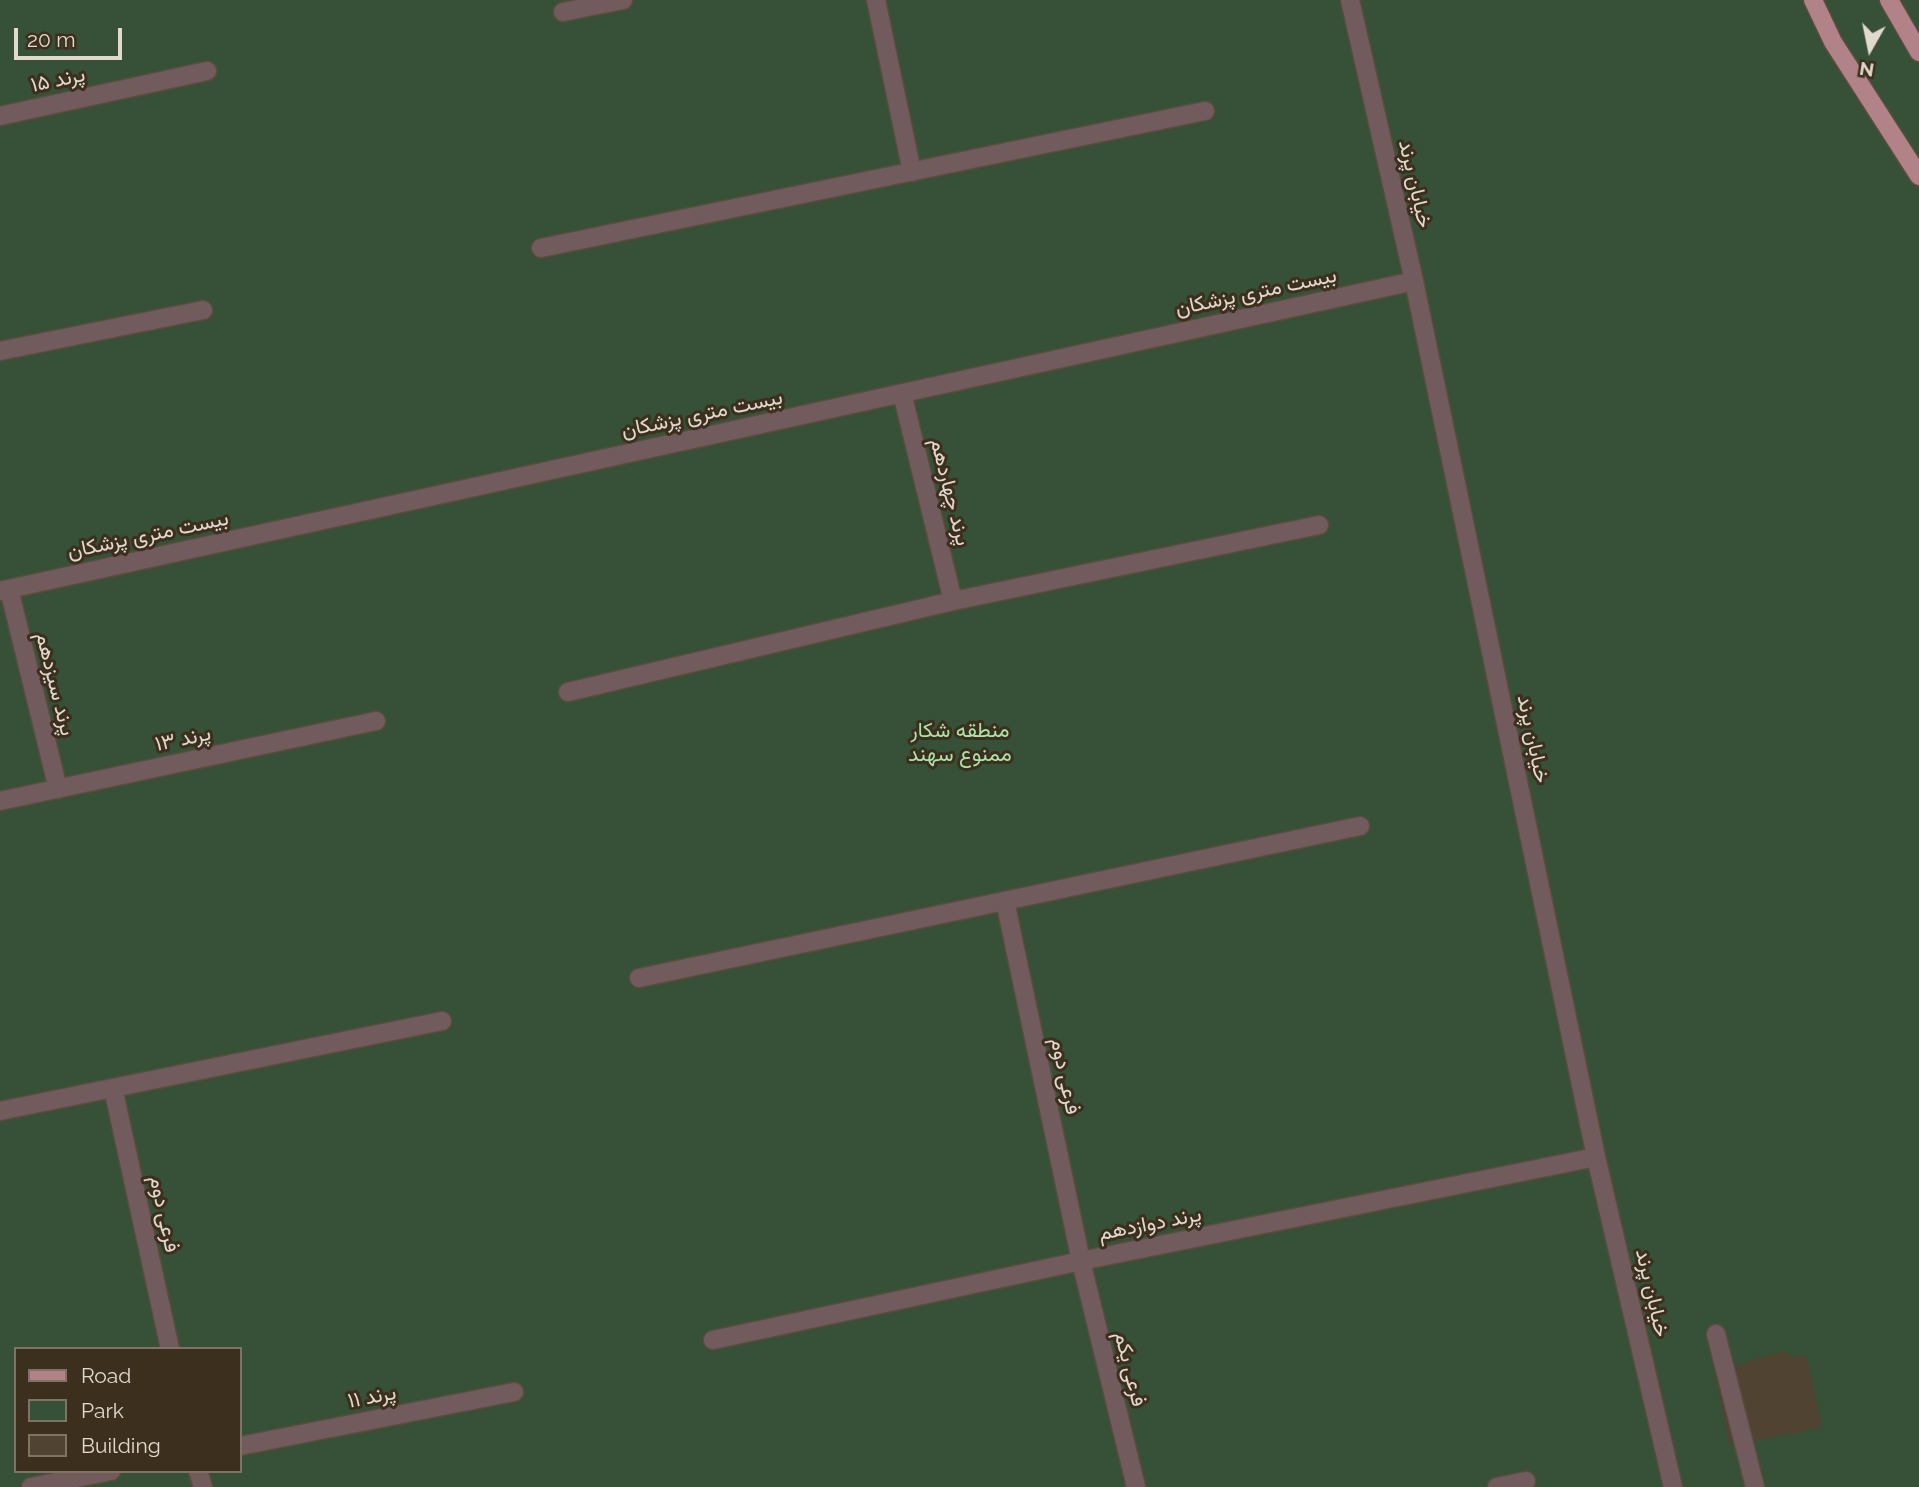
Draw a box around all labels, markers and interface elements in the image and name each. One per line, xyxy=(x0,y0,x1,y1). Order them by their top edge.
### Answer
scale bar xyxy=(18,14,126,58)
north arrow xyxy=(1835,14,1905,84)
text: 20 m xyxy=(27,27,75,52)
text: N xyxy=(1858,58,1876,82)
street label: پرند ۱۵ xyxy=(29,62,87,98)
street label: خیابان پرند xyxy=(1393,138,1437,230)
street label: بیست متری پزشکان xyxy=(1173,263,1339,321)
street label: بیست متری پزشکان xyxy=(619,385,785,443)
street label: پرند چهاردهم xyxy=(924,436,976,548)
street label: بیست متری پزشکان xyxy=(65,506,231,564)
street label: پرند سیزدهم xyxy=(30,630,80,738)
street label: خیابان پرند xyxy=(1511,693,1555,785)
park label: منطقه شکار ممنوع سهند xyxy=(908,718,1012,768)
street label: پرند ۱۳ xyxy=(153,721,213,757)
street label: فرعی دوم xyxy=(1045,1035,1085,1117)
street label: فرعی دوم xyxy=(144,1173,184,1255)
street label: پرند دوازدهم xyxy=(1096,1202,1204,1246)
street label: خیابان پرند xyxy=(1630,1247,1674,1339)
street label: فرعی یکم xyxy=(1109,1329,1151,1409)
legend xyxy=(14,1347,242,1473)
text: Road xyxy=(81,1363,131,1388)
street label: پرند ۱۱ xyxy=(346,1380,398,1414)
text: Park xyxy=(81,1398,124,1423)
text: Building xyxy=(81,1433,161,1458)

